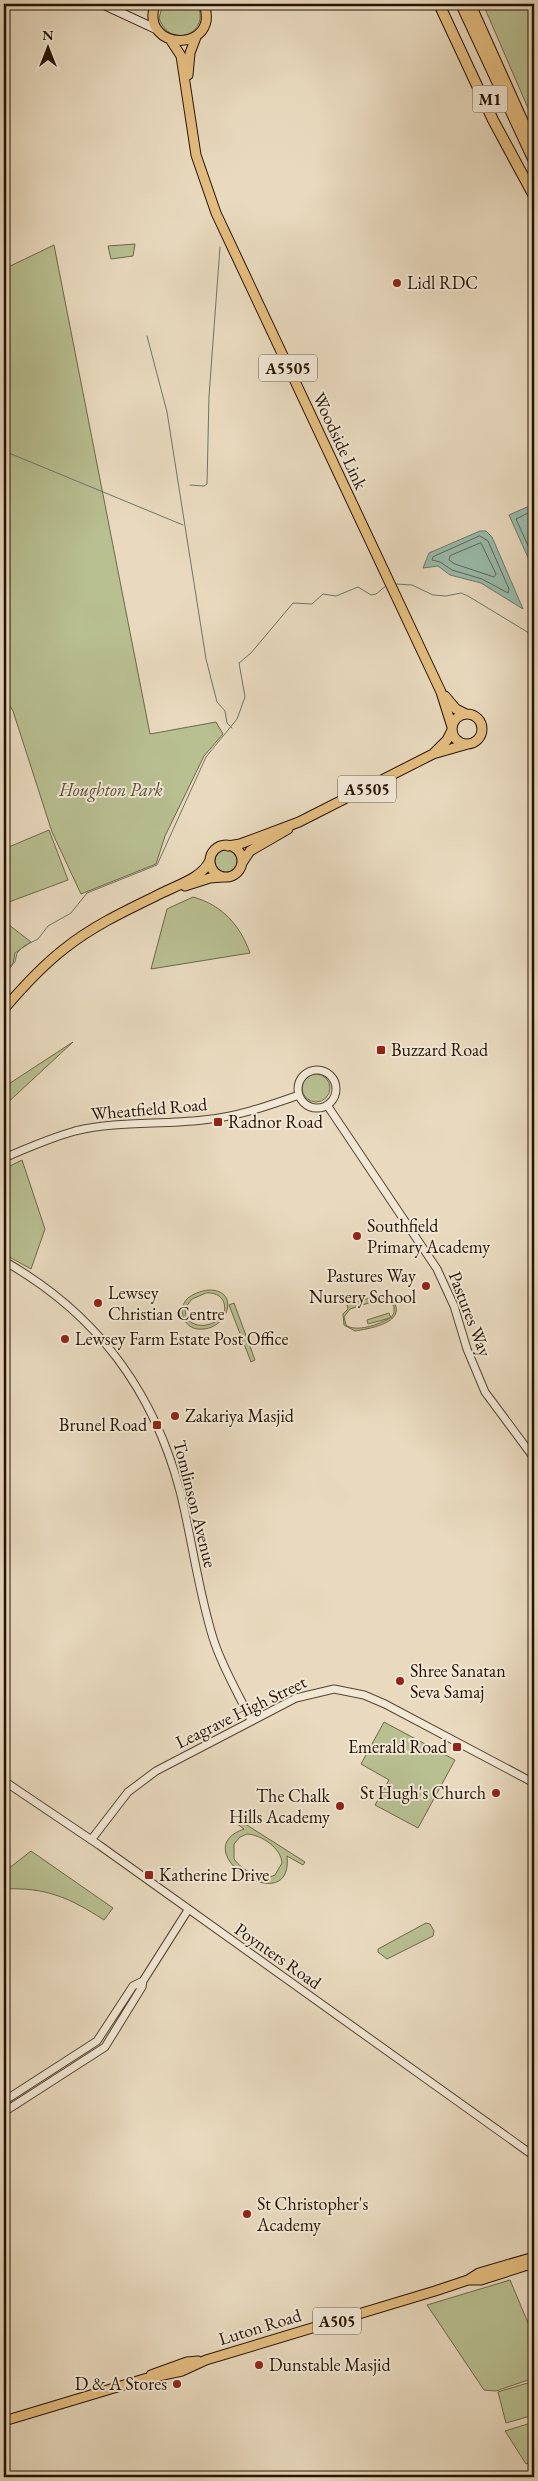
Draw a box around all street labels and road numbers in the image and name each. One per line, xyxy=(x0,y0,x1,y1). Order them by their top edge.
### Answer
road number: M1 xyxy=(472,86,508,112)
road number: A5505 xyxy=(259,354,317,382)
street label: Woodside Link xyxy=(308,389,373,493)
road number: A5505 xyxy=(338,776,396,802)
street label: Wheatfield Road xyxy=(90,1092,209,1125)
street label: Pastures Way xyxy=(444,1268,497,1360)
street label: Tomlinson Avenue xyxy=(169,1438,222,1570)
street label: Leagrave High Street xyxy=(172,1670,310,1753)
street label: Poynters Road xyxy=(230,1917,327,1994)
street label: Luton Road xyxy=(216,2303,305,2350)
road number: A505 xyxy=(313,2308,361,2334)

